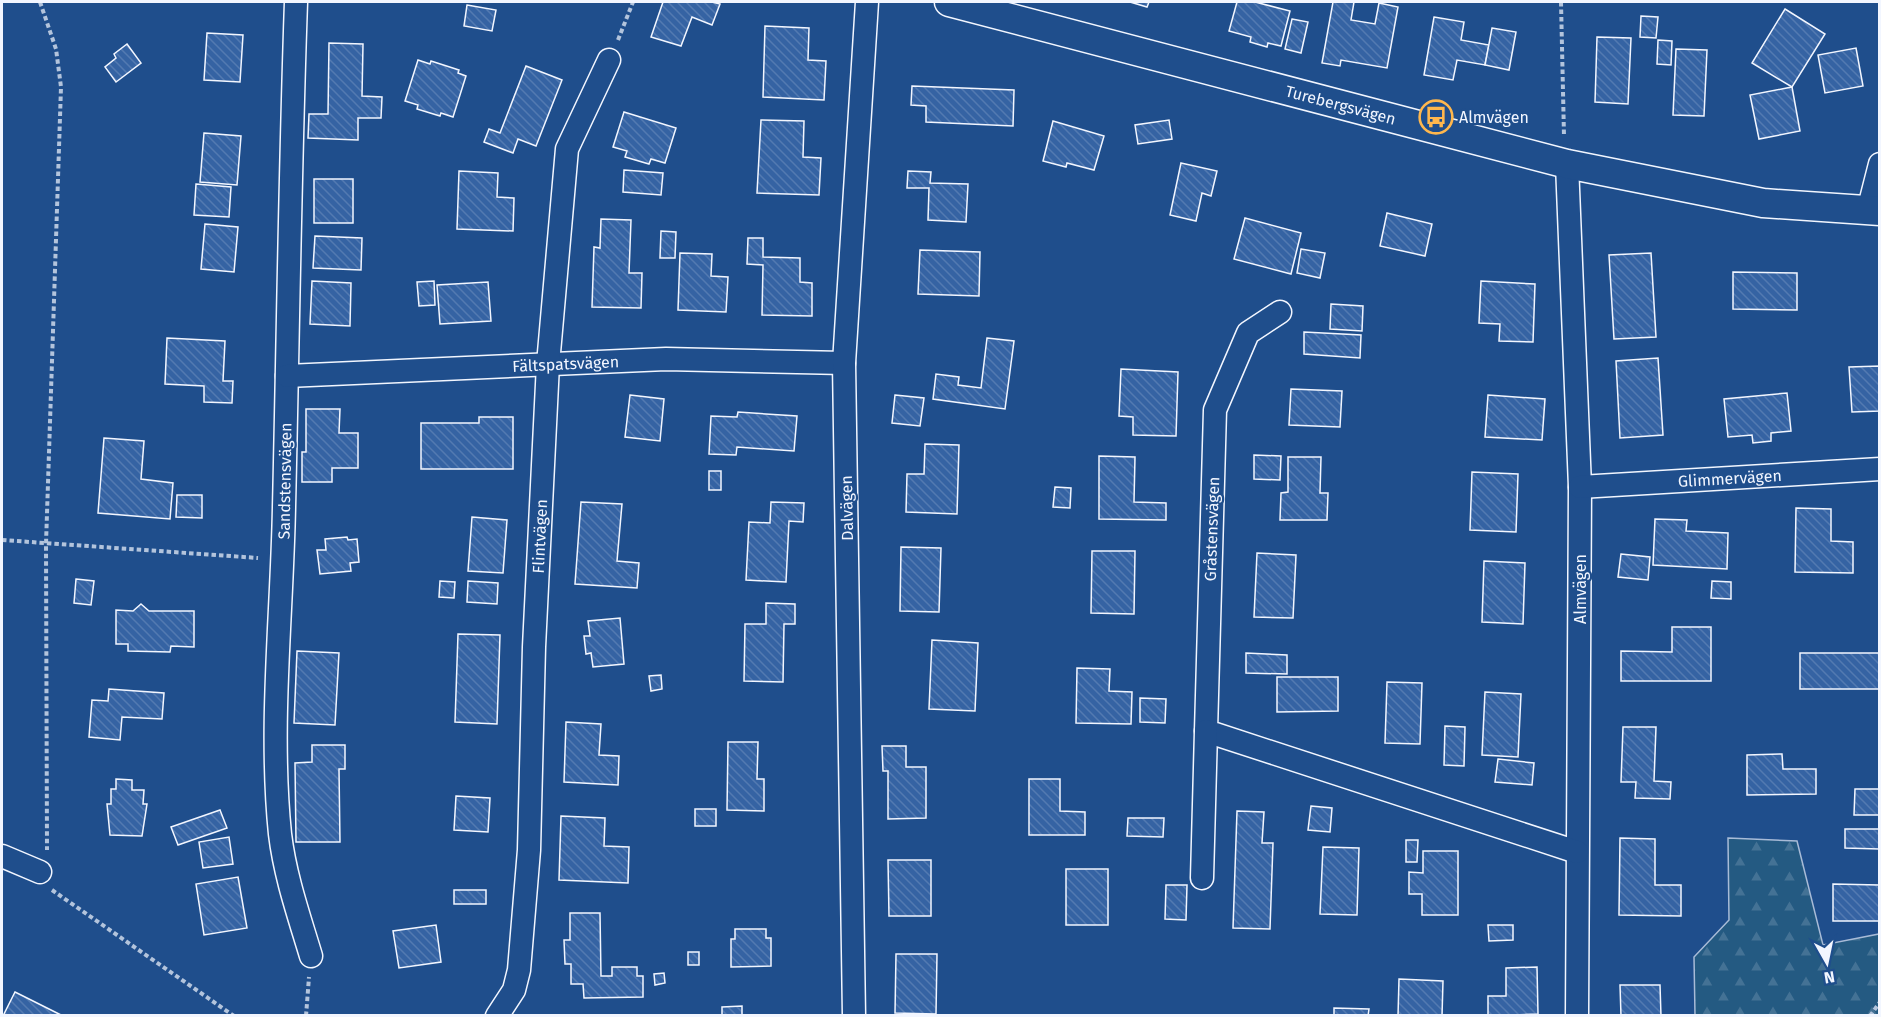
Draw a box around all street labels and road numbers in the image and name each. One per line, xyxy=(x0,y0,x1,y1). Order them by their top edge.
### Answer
street label: Turebergsvägen xyxy=(1284,81,1398,128)
street label: Fältspatsvägen xyxy=(512,352,620,375)
street label: Sandstensvägen xyxy=(274,422,296,540)
street label: Glimmervägen xyxy=(1677,465,1782,491)
street label: Dalvägen xyxy=(837,475,857,541)
street label: Gråstensvägen xyxy=(1201,476,1223,582)
street label: Flintvägen xyxy=(528,499,551,574)
street label: Almvägen xyxy=(1571,554,1590,624)

